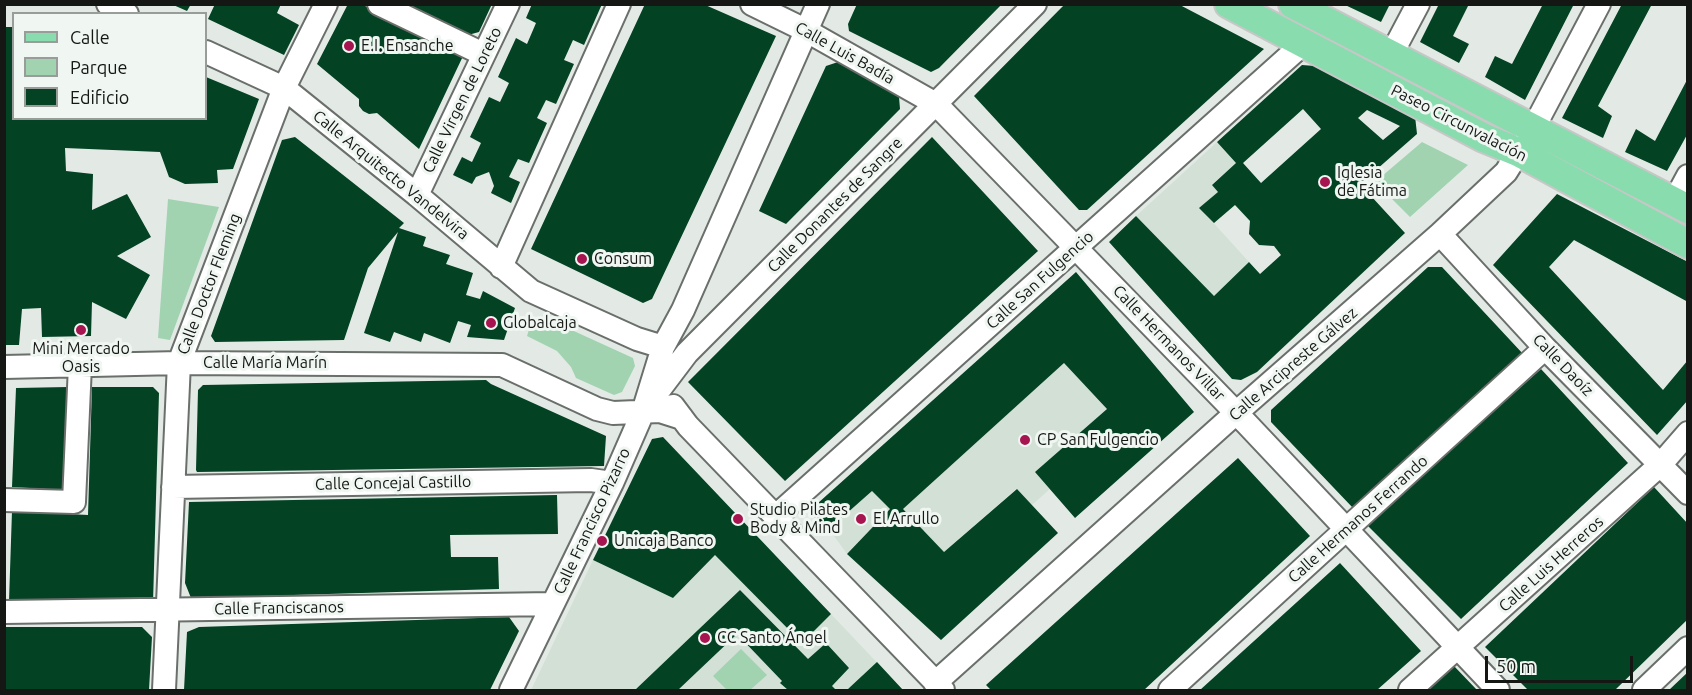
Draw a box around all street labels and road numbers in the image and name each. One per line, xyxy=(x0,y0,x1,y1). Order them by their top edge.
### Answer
street label: Calle Luis Badía xyxy=(792,18,898,88)
street label: Calle Virgen de Loreto xyxy=(418,24,506,176)
street label: Paseo Circunvalación xyxy=(1388,80,1530,166)
street label: Calle Arquitecto Vandelvira xyxy=(309,106,473,244)
street label: Calle Donantes de Sangre xyxy=(763,133,907,277)
street label: Calle Doctor Fleming xyxy=(173,211,245,357)
street label: Calle San Fulgencio xyxy=(982,227,1098,333)
street label: Calle Hermanos Villar xyxy=(1109,281,1229,405)
street label: Calle Arcipreste Gálvez xyxy=(1225,303,1361,425)
street label: Calle Daoíz xyxy=(1529,330,1597,400)
street label: Calle María Marín xyxy=(203,353,327,373)
street label: Calle Francisco Pizarro xyxy=(550,445,634,597)
street label: Calle Hermanos Ferrando xyxy=(1284,451,1432,587)
street label: Calle Concejal Castillo xyxy=(315,472,471,494)
street label: Calle Luis Herreros xyxy=(1495,512,1607,616)
street label: Calle Franciscanos xyxy=(214,597,344,619)

